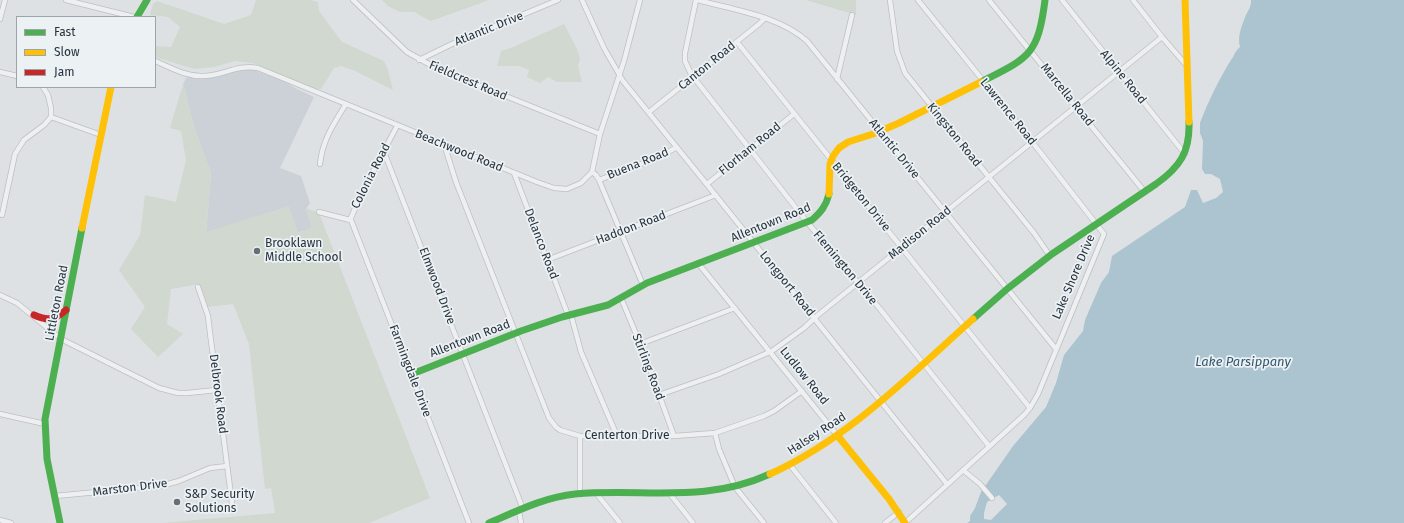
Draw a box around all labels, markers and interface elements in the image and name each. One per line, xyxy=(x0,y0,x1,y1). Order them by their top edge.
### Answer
street label: Atlantic Drive xyxy=(453,9,525,49)
legend xyxy=(16,16,156,88)
text: Fast xyxy=(54,25,76,39)
street label: Canton Road xyxy=(676,39,738,93)
text: Slow xyxy=(54,45,80,59)
street label: Alpine Road xyxy=(1097,47,1149,107)
street label: Fieldcrest Road xyxy=(427,58,509,104)
street label: Marcella Road xyxy=(1037,61,1097,129)
text: Jam xyxy=(54,65,74,79)
street label: Lawrence Road xyxy=(977,76,1039,148)
street label: Kingston Road xyxy=(924,100,984,170)
street label: Atlantic Drive xyxy=(865,116,923,182)
street label: Florham Road xyxy=(716,120,784,178)
street label: Beachwood Road xyxy=(413,127,505,175)
street label: Colonia Road xyxy=(348,141,394,211)
street label: Buena Road xyxy=(605,145,671,183)
street label: Bridgeton Drive xyxy=(829,160,893,234)
street label: Allentown Road xyxy=(729,200,813,246)
street label: Madison Road xyxy=(886,203,954,263)
street label: Delanco Road xyxy=(521,207,561,281)
street label: Haddon Road xyxy=(594,208,668,248)
street label: Flemington Drive xyxy=(810,228,880,308)
street label: Lake Shore Drive xyxy=(1050,232,1098,322)
place label: Brooklawn Middle School xyxy=(265,237,342,265)
street label: Elmwood Drive xyxy=(416,245,458,327)
marker: Brooklawn Middle School xyxy=(252,246,262,256)
street label: Longport Road xyxy=(756,248,818,320)
street label: Littleton Road xyxy=(43,264,71,342)
street label: Allentown Road xyxy=(428,317,512,361)
street label: Farmingdale Drive xyxy=(386,323,434,419)
street label: Stirling Road xyxy=(629,332,667,402)
street label: Ludlow Road xyxy=(776,344,832,408)
street label: Delbrook Road xyxy=(206,353,230,435)
water label: Lake Parsippany xyxy=(1195,354,1291,370)
street label: Halsey Road xyxy=(785,410,849,458)
street label: Centerton Drive xyxy=(585,429,669,443)
street label: Marston Drive xyxy=(92,476,168,500)
place label: S&P Security Solutions xyxy=(185,488,254,516)
marker: S&P Security Solutions xyxy=(172,497,182,507)

